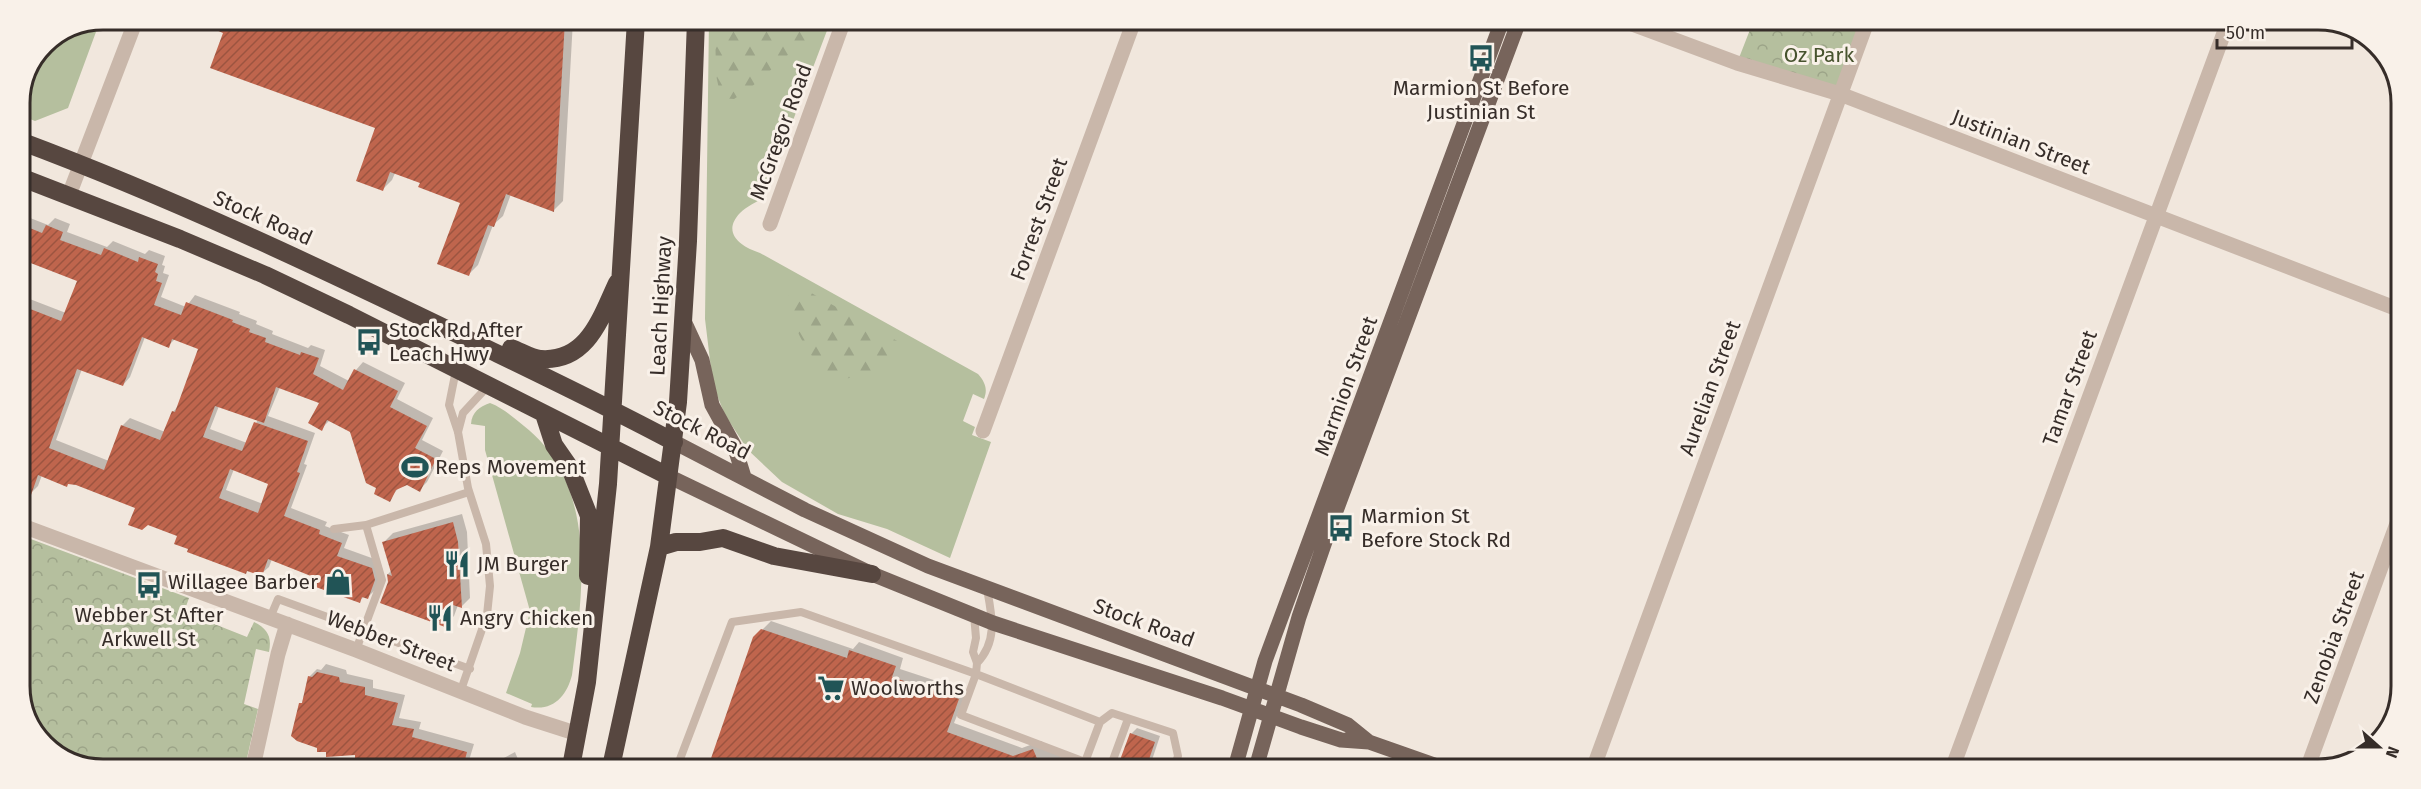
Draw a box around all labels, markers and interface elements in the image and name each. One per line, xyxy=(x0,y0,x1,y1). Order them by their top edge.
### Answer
scale bar xyxy=(2217,12,2352,50)
text: 50 m xyxy=(2226,22,2265,44)
park label: Oz Park xyxy=(1784,42,1854,68)
bus stop icon: Marmion St Before Justinian St xyxy=(1466,43,1496,73)
street label: McGregor Road xyxy=(744,60,818,204)
place label: Marmion St Before Justinian St xyxy=(1393,75,1569,125)
street label: Justinian Street xyxy=(1948,104,2094,181)
street label: Forrest Street xyxy=(1005,154,1073,284)
street label: Stock Road xyxy=(209,185,317,251)
street label: Leach Highway xyxy=(644,235,678,377)
street label: Marmion Street xyxy=(1309,312,1383,459)
place label: Stock Rd After Leach Hwy xyxy=(389,317,523,367)
street label: Aurelian Street xyxy=(1674,317,1747,459)
street label: Tamar Street xyxy=(2037,326,2103,449)
bus stop icon: Stock Rd After Leach Hwy xyxy=(354,327,384,357)
street label: Stock Road xyxy=(649,394,755,466)
sports icon: Reps Movement xyxy=(400,452,430,482)
place label: Reps Movement xyxy=(435,454,587,480)
place label: Marmion St Before Stock Rd xyxy=(1361,503,1511,553)
bus stop icon: Marmion St Before Stock Rd xyxy=(1326,513,1356,543)
restaurant icon: JM Burger xyxy=(442,549,472,579)
place label: JM Burger xyxy=(477,551,568,577)
shop icon: Willagee Barber xyxy=(323,567,353,597)
street label: Zenobia Street xyxy=(2298,567,2370,707)
place label: Willagee Barber xyxy=(168,569,318,595)
bus stop icon: Webber St After Arkwell St xyxy=(134,570,164,600)
street label: Stock Road xyxy=(1090,593,1198,653)
place label: Webber St After Arkwell St xyxy=(74,602,224,652)
restaurant icon: Angry Chicken xyxy=(425,603,455,633)
street label: Webber Street xyxy=(323,605,459,678)
place label: Angry Chicken xyxy=(460,605,593,631)
supermarket icon: Woolworths xyxy=(816,673,846,703)
place label: Woolworths xyxy=(851,675,964,701)
north arrow xyxy=(2349,717,2409,777)
text: N xyxy=(2382,744,2403,761)

